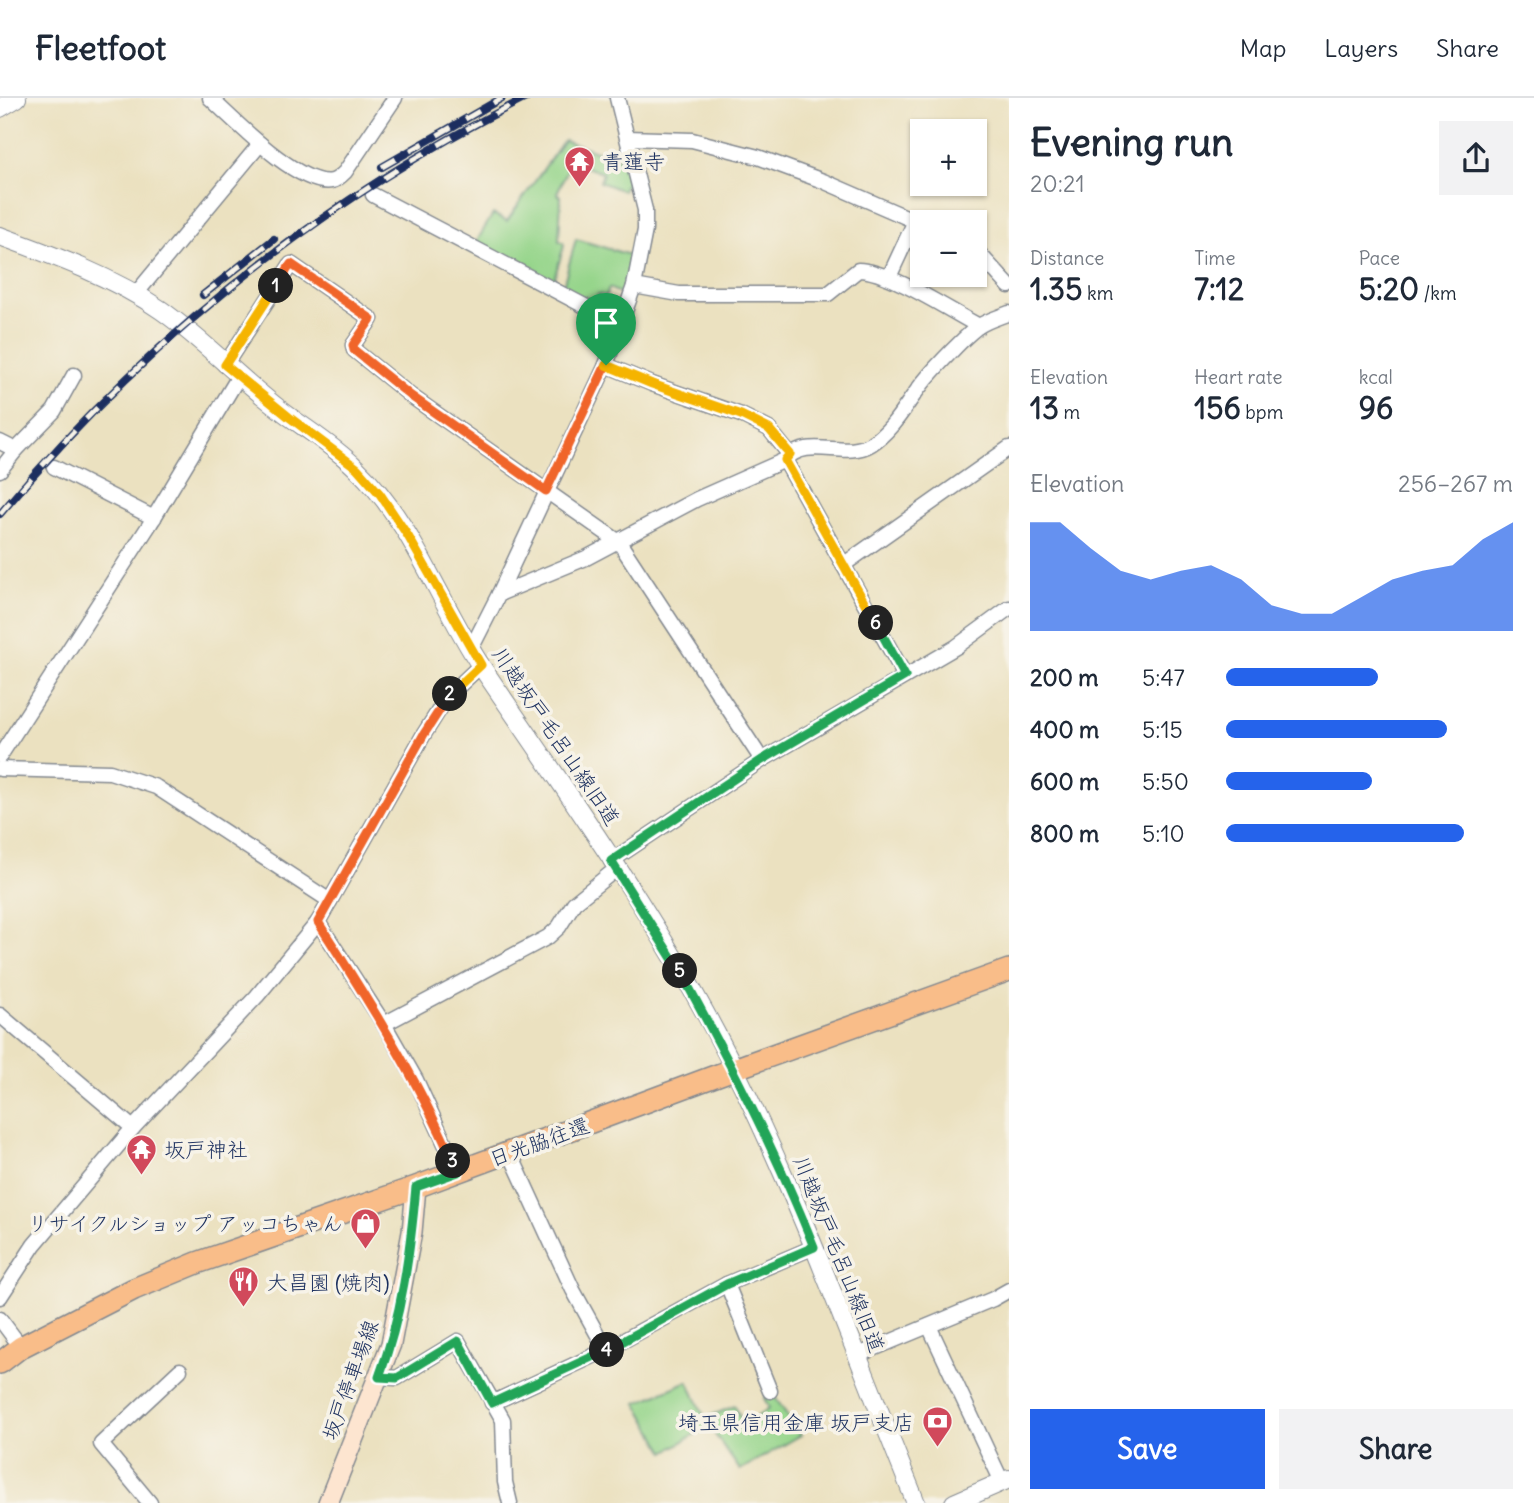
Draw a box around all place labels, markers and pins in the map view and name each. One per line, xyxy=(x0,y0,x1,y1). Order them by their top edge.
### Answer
temple icon: 青蓮寺 xyxy=(562,144,596,188)
place label: 青蓮寺 xyxy=(602,148,665,175)
pin: 1 xyxy=(258,268,294,304)
pin xyxy=(576,293,636,365)
pin: 6 xyxy=(858,606,894,640)
pin: 2 xyxy=(433,676,468,712)
pin: 5 xyxy=(662,954,698,988)
temple icon: 坂戸神社 xyxy=(124,1132,158,1176)
place label: 坂戸神社 xyxy=(164,1136,248,1163)
pin: 3 xyxy=(435,1144,470,1178)
shop icon: リサイクルショップ アッコちゃん xyxy=(349,1206,383,1250)
place label: リサイクルショップ アッコちゃん xyxy=(27,1210,343,1237)
restaurant icon: 大昌園 (焼肉) xyxy=(227,1265,261,1309)
place label: 大昌園 (焼肉) xyxy=(267,1269,390,1296)
pin: 4 xyxy=(590,1332,624,1368)
bank icon: 埼玉県信用金庫 坂戸支店 xyxy=(920,1405,954,1449)
place label: 埼玉県信用金庫 坂戸支店 xyxy=(678,1409,914,1436)

